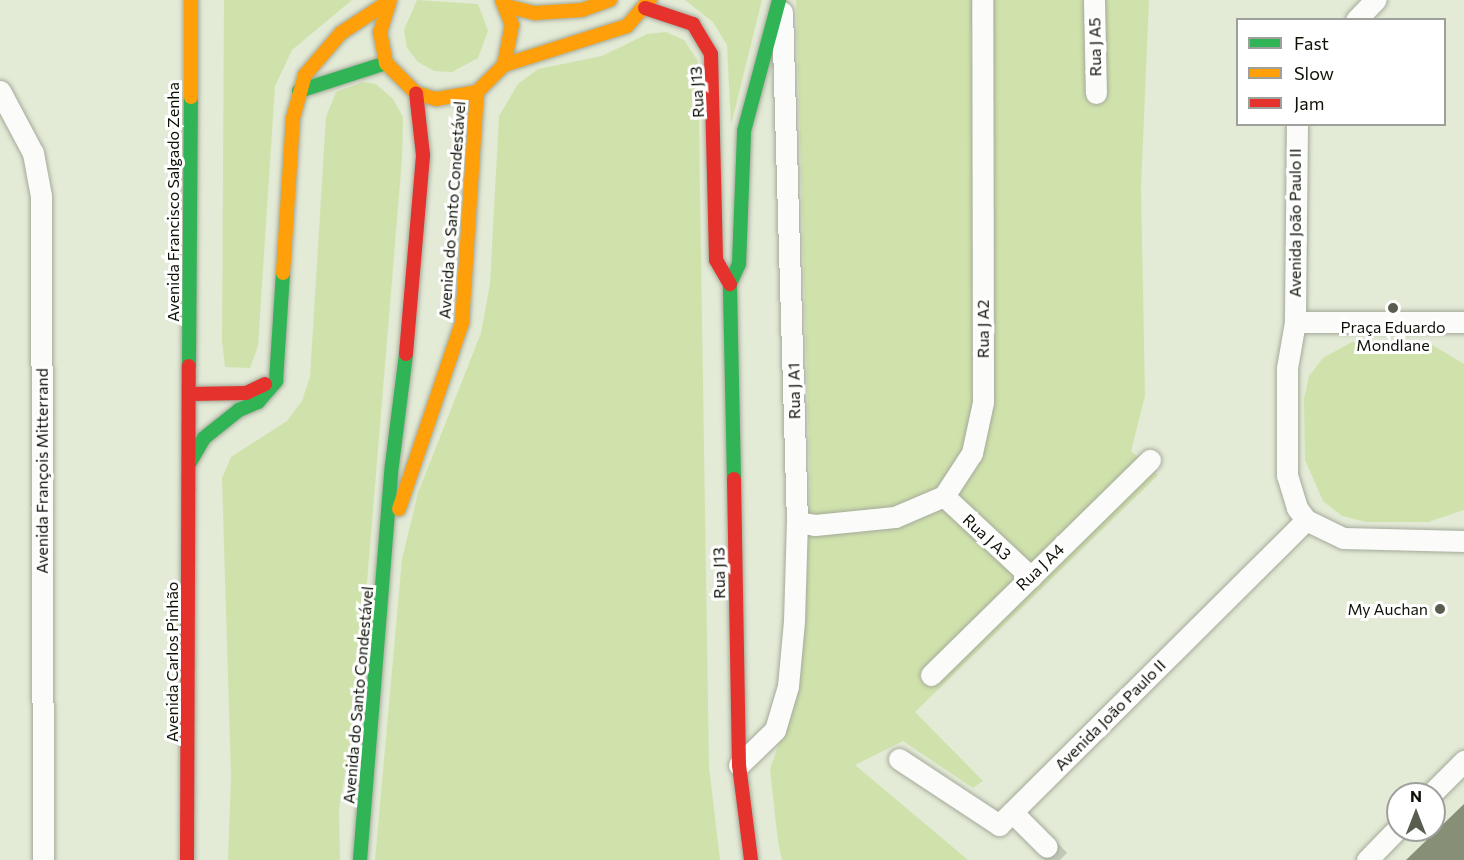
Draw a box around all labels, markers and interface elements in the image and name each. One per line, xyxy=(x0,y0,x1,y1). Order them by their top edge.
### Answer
street label: Rua J A5 xyxy=(1085,17,1105,77)
legend xyxy=(1236,18,1446,126)
text: Fast xyxy=(1294,32,1329,54)
text: Slow xyxy=(1294,62,1334,84)
street label: Rua J13 xyxy=(686,66,708,118)
street label: Avenida Francisco Salgado Zenha xyxy=(163,82,183,322)
text: Jam xyxy=(1294,92,1324,114)
street label: Avenida do Santo Condestável xyxy=(435,100,469,320)
street label: Avenida João Paulo II xyxy=(1285,149,1305,297)
street label: Rua J A2 xyxy=(973,300,993,358)
marker: Praça Eduardo Mondlane xyxy=(1386,301,1400,315)
place label: Praça Eduardo Mondlane xyxy=(1341,317,1445,355)
street label: Rua J A1 xyxy=(784,363,804,419)
street label: Avenida François Mitterrand xyxy=(32,368,52,574)
street label: Rua J A3 xyxy=(959,510,1015,564)
street label: Rua J A4 xyxy=(1012,539,1068,595)
street label: Rua J13 xyxy=(709,547,729,599)
street label: Avenida Carlos Pinhão xyxy=(162,582,182,742)
street label: Avenida do Santo Condestável xyxy=(339,585,377,805)
place label: My Auchan xyxy=(1347,599,1428,619)
marker: My Auchan xyxy=(1433,602,1447,616)
street label: Avenida João Paulo II xyxy=(1051,656,1169,774)
north arrow xyxy=(1386,782,1446,842)
text: N xyxy=(1410,786,1422,805)

